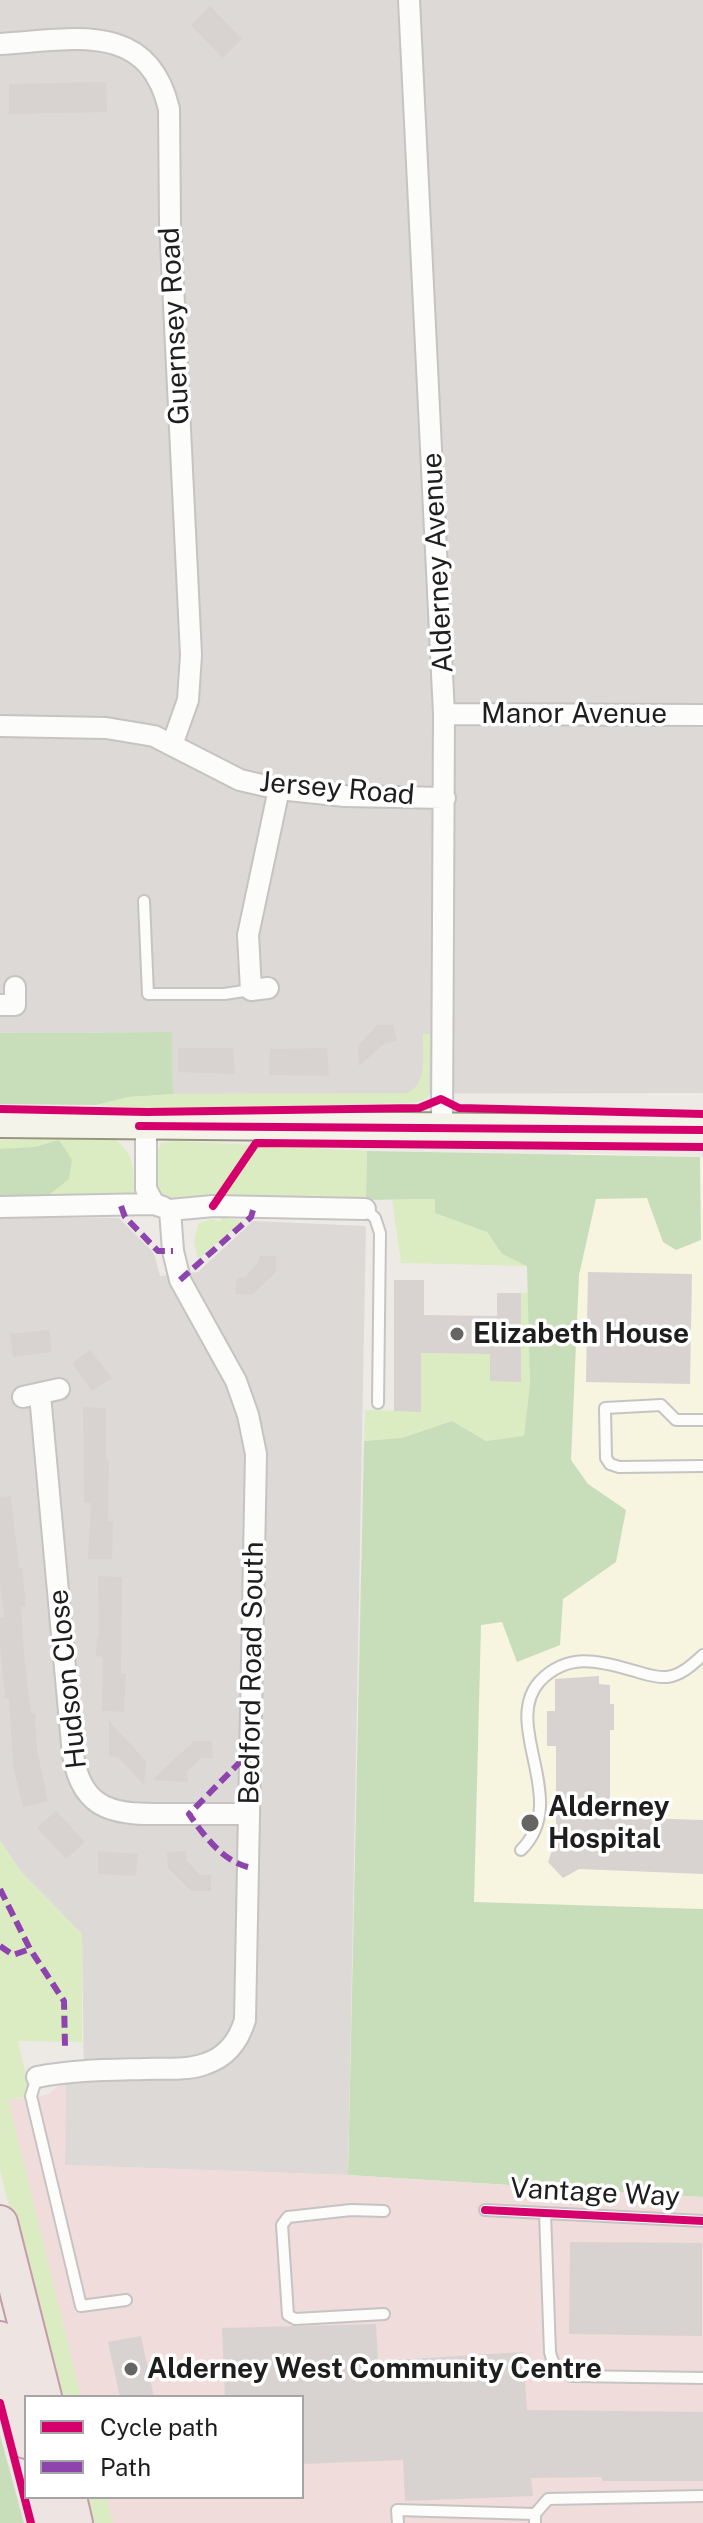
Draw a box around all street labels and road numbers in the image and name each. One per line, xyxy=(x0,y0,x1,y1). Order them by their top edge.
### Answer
street label: Guernsey Road xyxy=(153,226,197,426)
street label: Alderney Avenue xyxy=(415,452,461,674)
street label: Manor Avenue xyxy=(481,697,667,731)
street label: Jersey Road xyxy=(258,765,416,813)
street label: Bedford Road South xyxy=(233,1541,271,1805)
street label: Hudson Close xyxy=(42,1588,94,1770)
street label: Vantage Way xyxy=(509,2172,681,2214)

